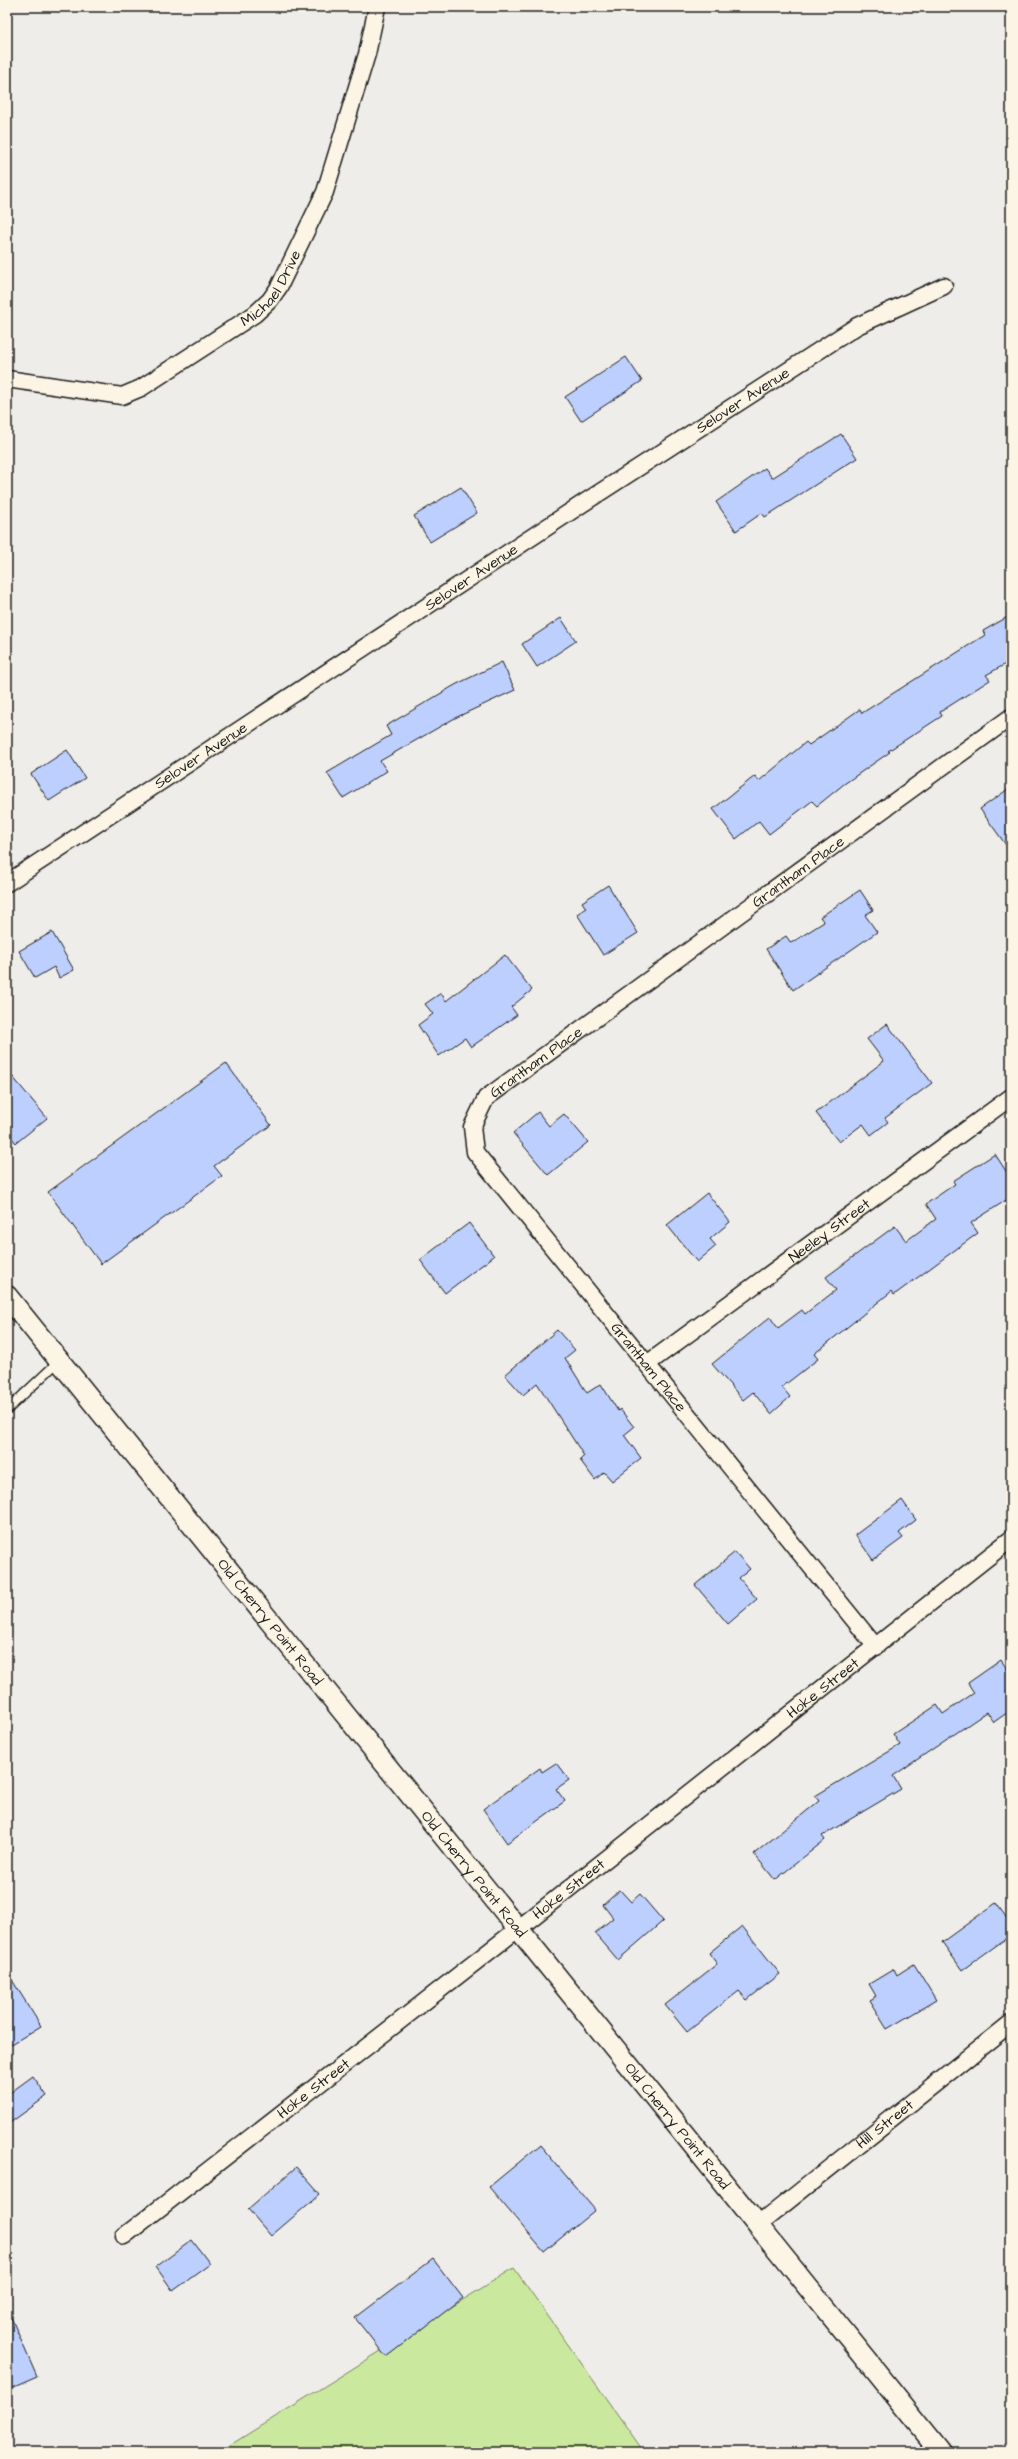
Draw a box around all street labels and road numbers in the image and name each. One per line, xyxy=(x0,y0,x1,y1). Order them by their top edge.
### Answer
street label: Michael Drive xyxy=(236,247,306,332)
street label: Selover Avenue xyxy=(692,362,794,438)
street label: Selover Avenue xyxy=(421,539,522,616)
street label: Selover Avenue xyxy=(150,717,252,794)
street label: Grantham Place xyxy=(748,831,849,913)
street label: Grantham Place xyxy=(485,1021,587,1103)
street label: Neeley Street xyxy=(784,1194,875,1268)
street label: Grantham Place xyxy=(606,1318,691,1417)
street label: Old Cherry Point Road xyxy=(212,1554,328,1690)
street label: Hoke Street xyxy=(782,1653,864,1724)
street label: Old Cherry Point Road xyxy=(416,1806,531,1942)
street label: Hoke Street xyxy=(528,1854,610,1925)
street label: Hoke Street xyxy=(273,2054,354,2124)
street label: Old Cherry Point Road xyxy=(620,2058,735,2194)
street label: Hill Street xyxy=(852,2095,918,2154)

